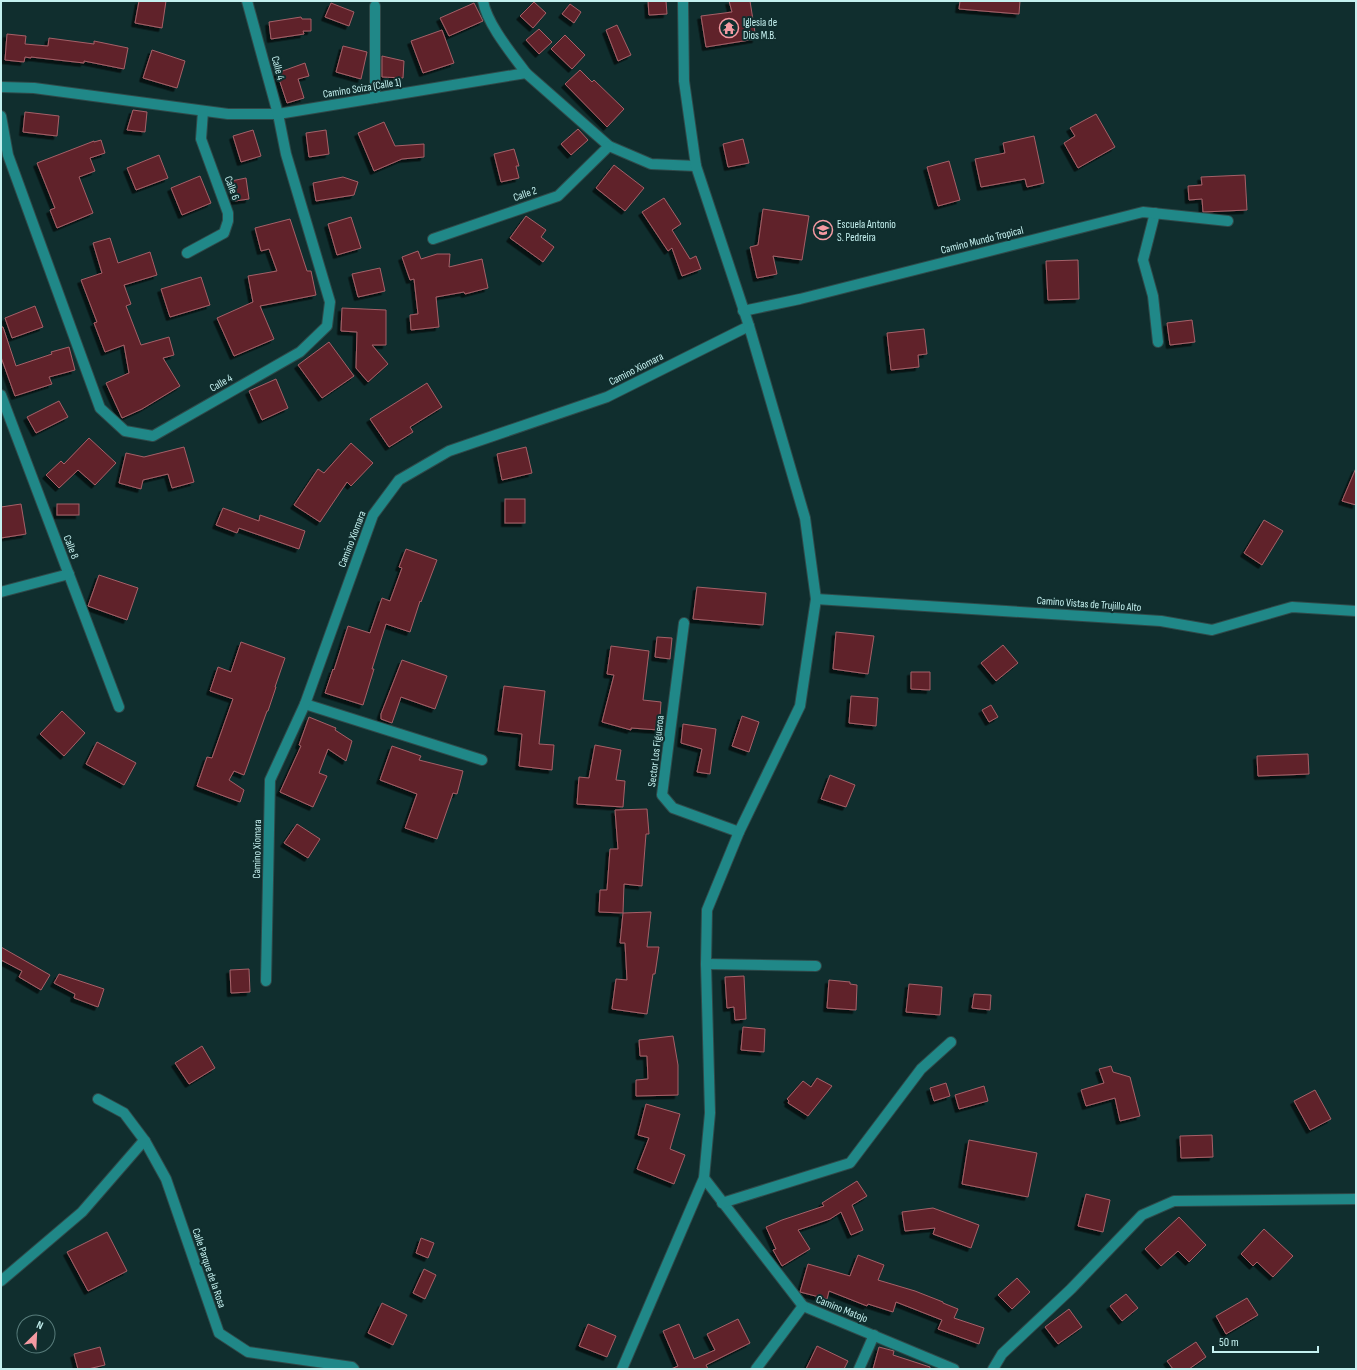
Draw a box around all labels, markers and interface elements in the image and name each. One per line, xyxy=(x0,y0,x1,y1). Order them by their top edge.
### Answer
place label: Iglesia de Dios M.B. xyxy=(743,16,777,42)
temple icon: Iglesia de Dios M.B. xyxy=(718,17,740,39)
street label: Calle 4 xyxy=(269,55,288,82)
street label: Camino Soiza (Calle 1) xyxy=(322,75,402,101)
street label: Calle 6 xyxy=(222,174,242,202)
street label: Calle 2 xyxy=(511,184,539,204)
place label: Escuela Antonio S. Pedreira xyxy=(837,218,896,244)
school or university icon: Escuela Antonio S. Pedreira xyxy=(812,219,834,241)
street label: Camino Mundo Tropical xyxy=(939,223,1025,257)
street label: Camino Xiomara xyxy=(607,350,665,388)
street label: Calle 4 xyxy=(207,371,235,395)
street label: Camino Xiomara xyxy=(335,509,369,569)
street label: Calle 8 xyxy=(61,533,82,561)
street label: Camino Vistas de Trujillo Alto xyxy=(1036,594,1142,614)
street label: Sector Los Figueroa xyxy=(645,714,667,788)
street label: Camino Xiomara xyxy=(250,819,264,879)
street label: Calle Parque de la Rosa xyxy=(189,1227,229,1309)
street label: Camino Matojo xyxy=(814,1293,870,1325)
north arrow xyxy=(16,1314,56,1354)
text: N xyxy=(35,1318,45,1333)
scale bar xyxy=(1213,1328,1318,1354)
text: 50 m xyxy=(1219,1335,1239,1350)

